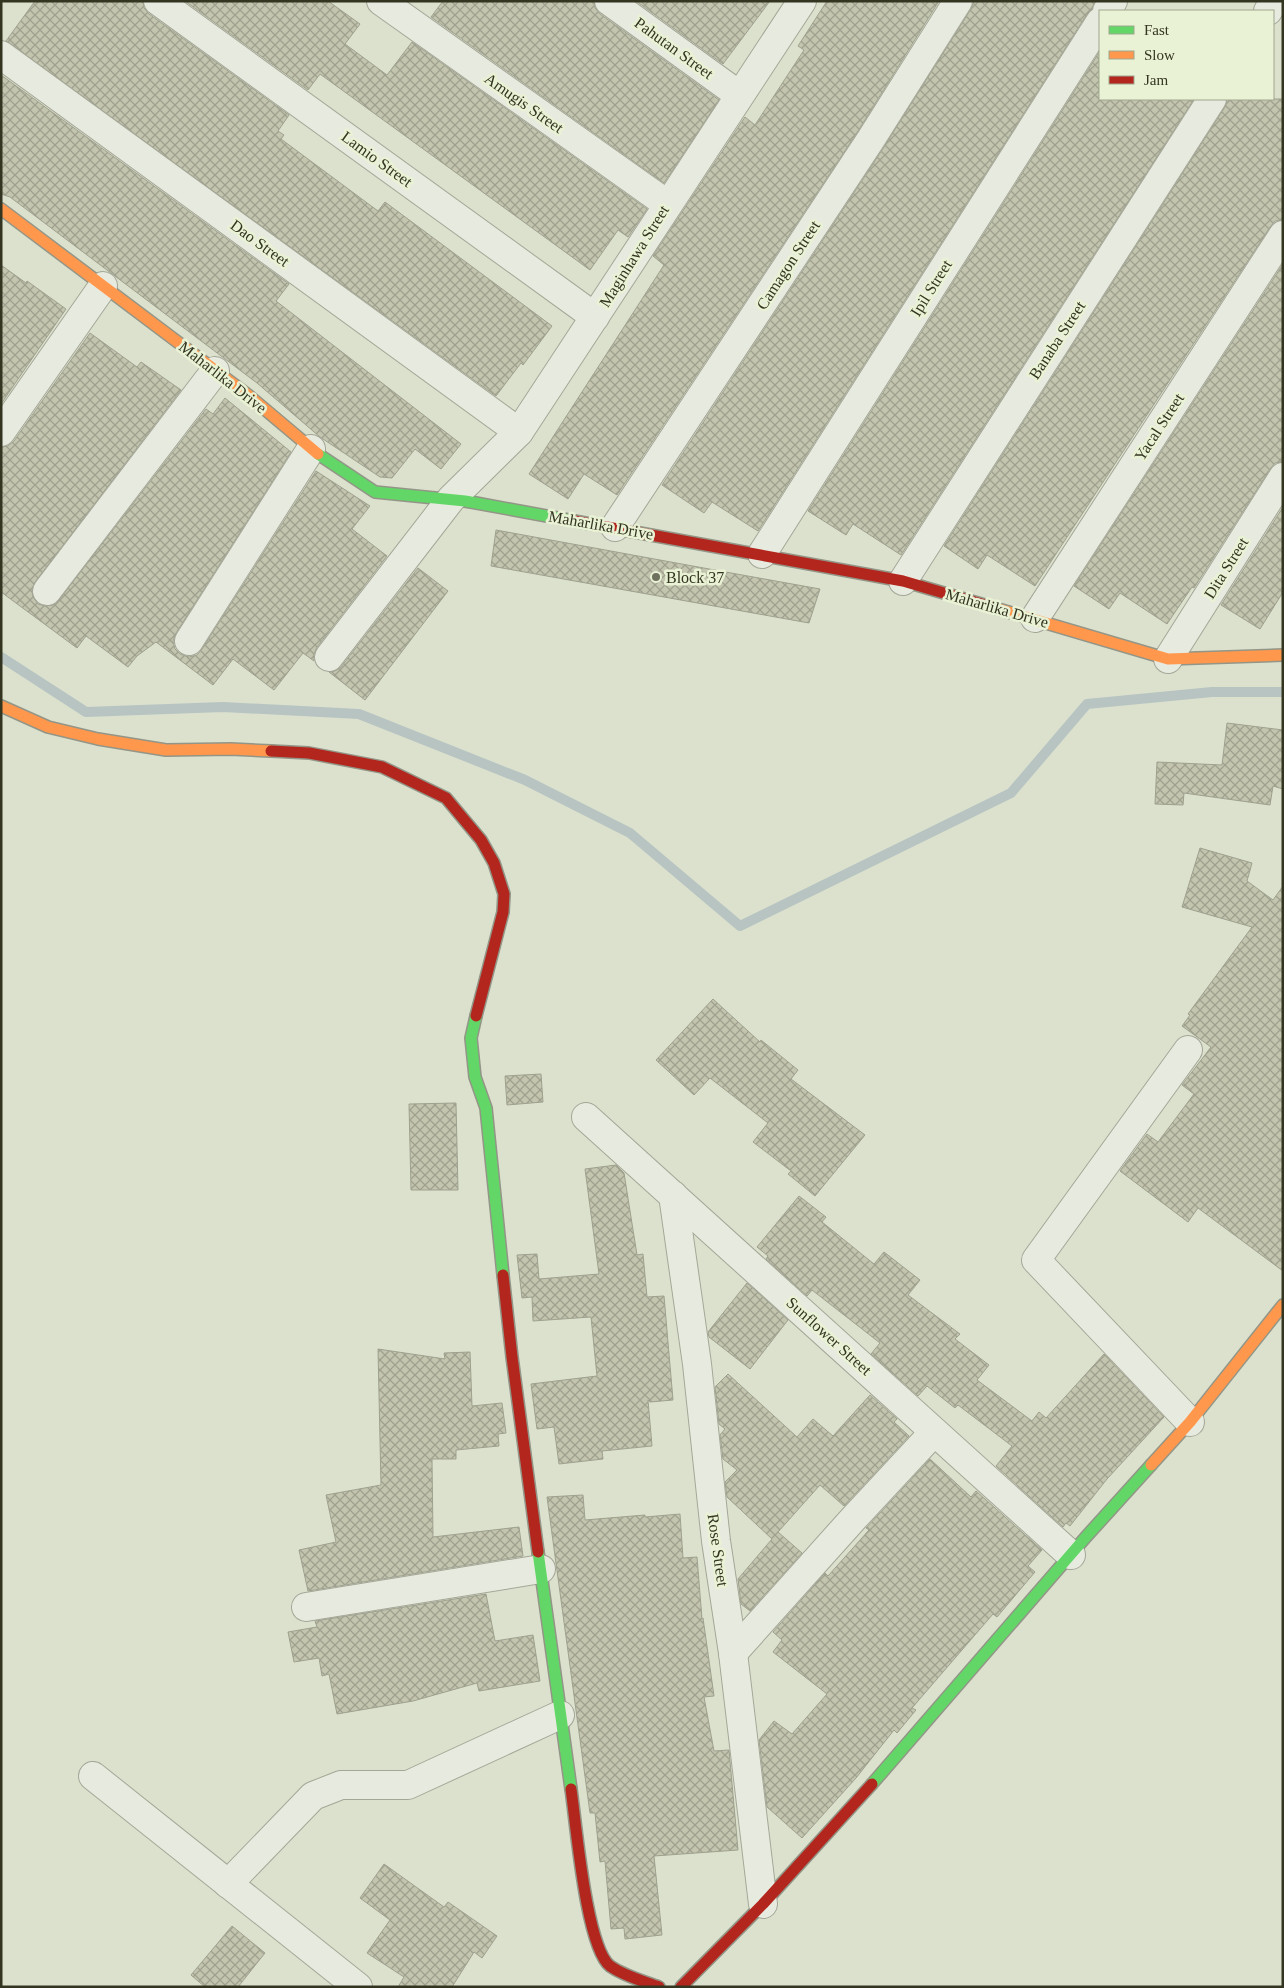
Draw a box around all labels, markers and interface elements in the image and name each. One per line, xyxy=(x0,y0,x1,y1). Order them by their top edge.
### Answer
legend xyxy=(1099,10,1274,100)
street label: Pahutan Street xyxy=(631,14,717,82)
text: Fast xyxy=(1144,22,1170,38)
text: Slow xyxy=(1144,47,1175,63)
street label: Amugis Street xyxy=(481,70,567,137)
text: Jam xyxy=(1144,72,1168,88)
street label: Lamio Street xyxy=(338,128,416,191)
street label: Maginhawa Street xyxy=(596,201,673,311)
street label: Dao Street xyxy=(228,216,293,270)
street label: Camagon Street xyxy=(753,217,824,313)
street label: Ipil Street xyxy=(907,256,956,320)
street label: Banaba Street xyxy=(1026,297,1089,382)
street label: Maharlika Drive xyxy=(176,338,270,416)
street label: Yacal Street xyxy=(1131,390,1187,464)
street label: Maharlika Drive xyxy=(547,507,655,543)
street label: Dita Street xyxy=(1201,534,1252,602)
place label: Block 37 xyxy=(666,569,724,586)
marker: Block 37 xyxy=(650,571,662,583)
street label: Maharlika Drive xyxy=(944,585,1050,631)
street label: Sunflower Street xyxy=(783,1294,875,1379)
street label: Rose Street xyxy=(704,1513,732,1588)

